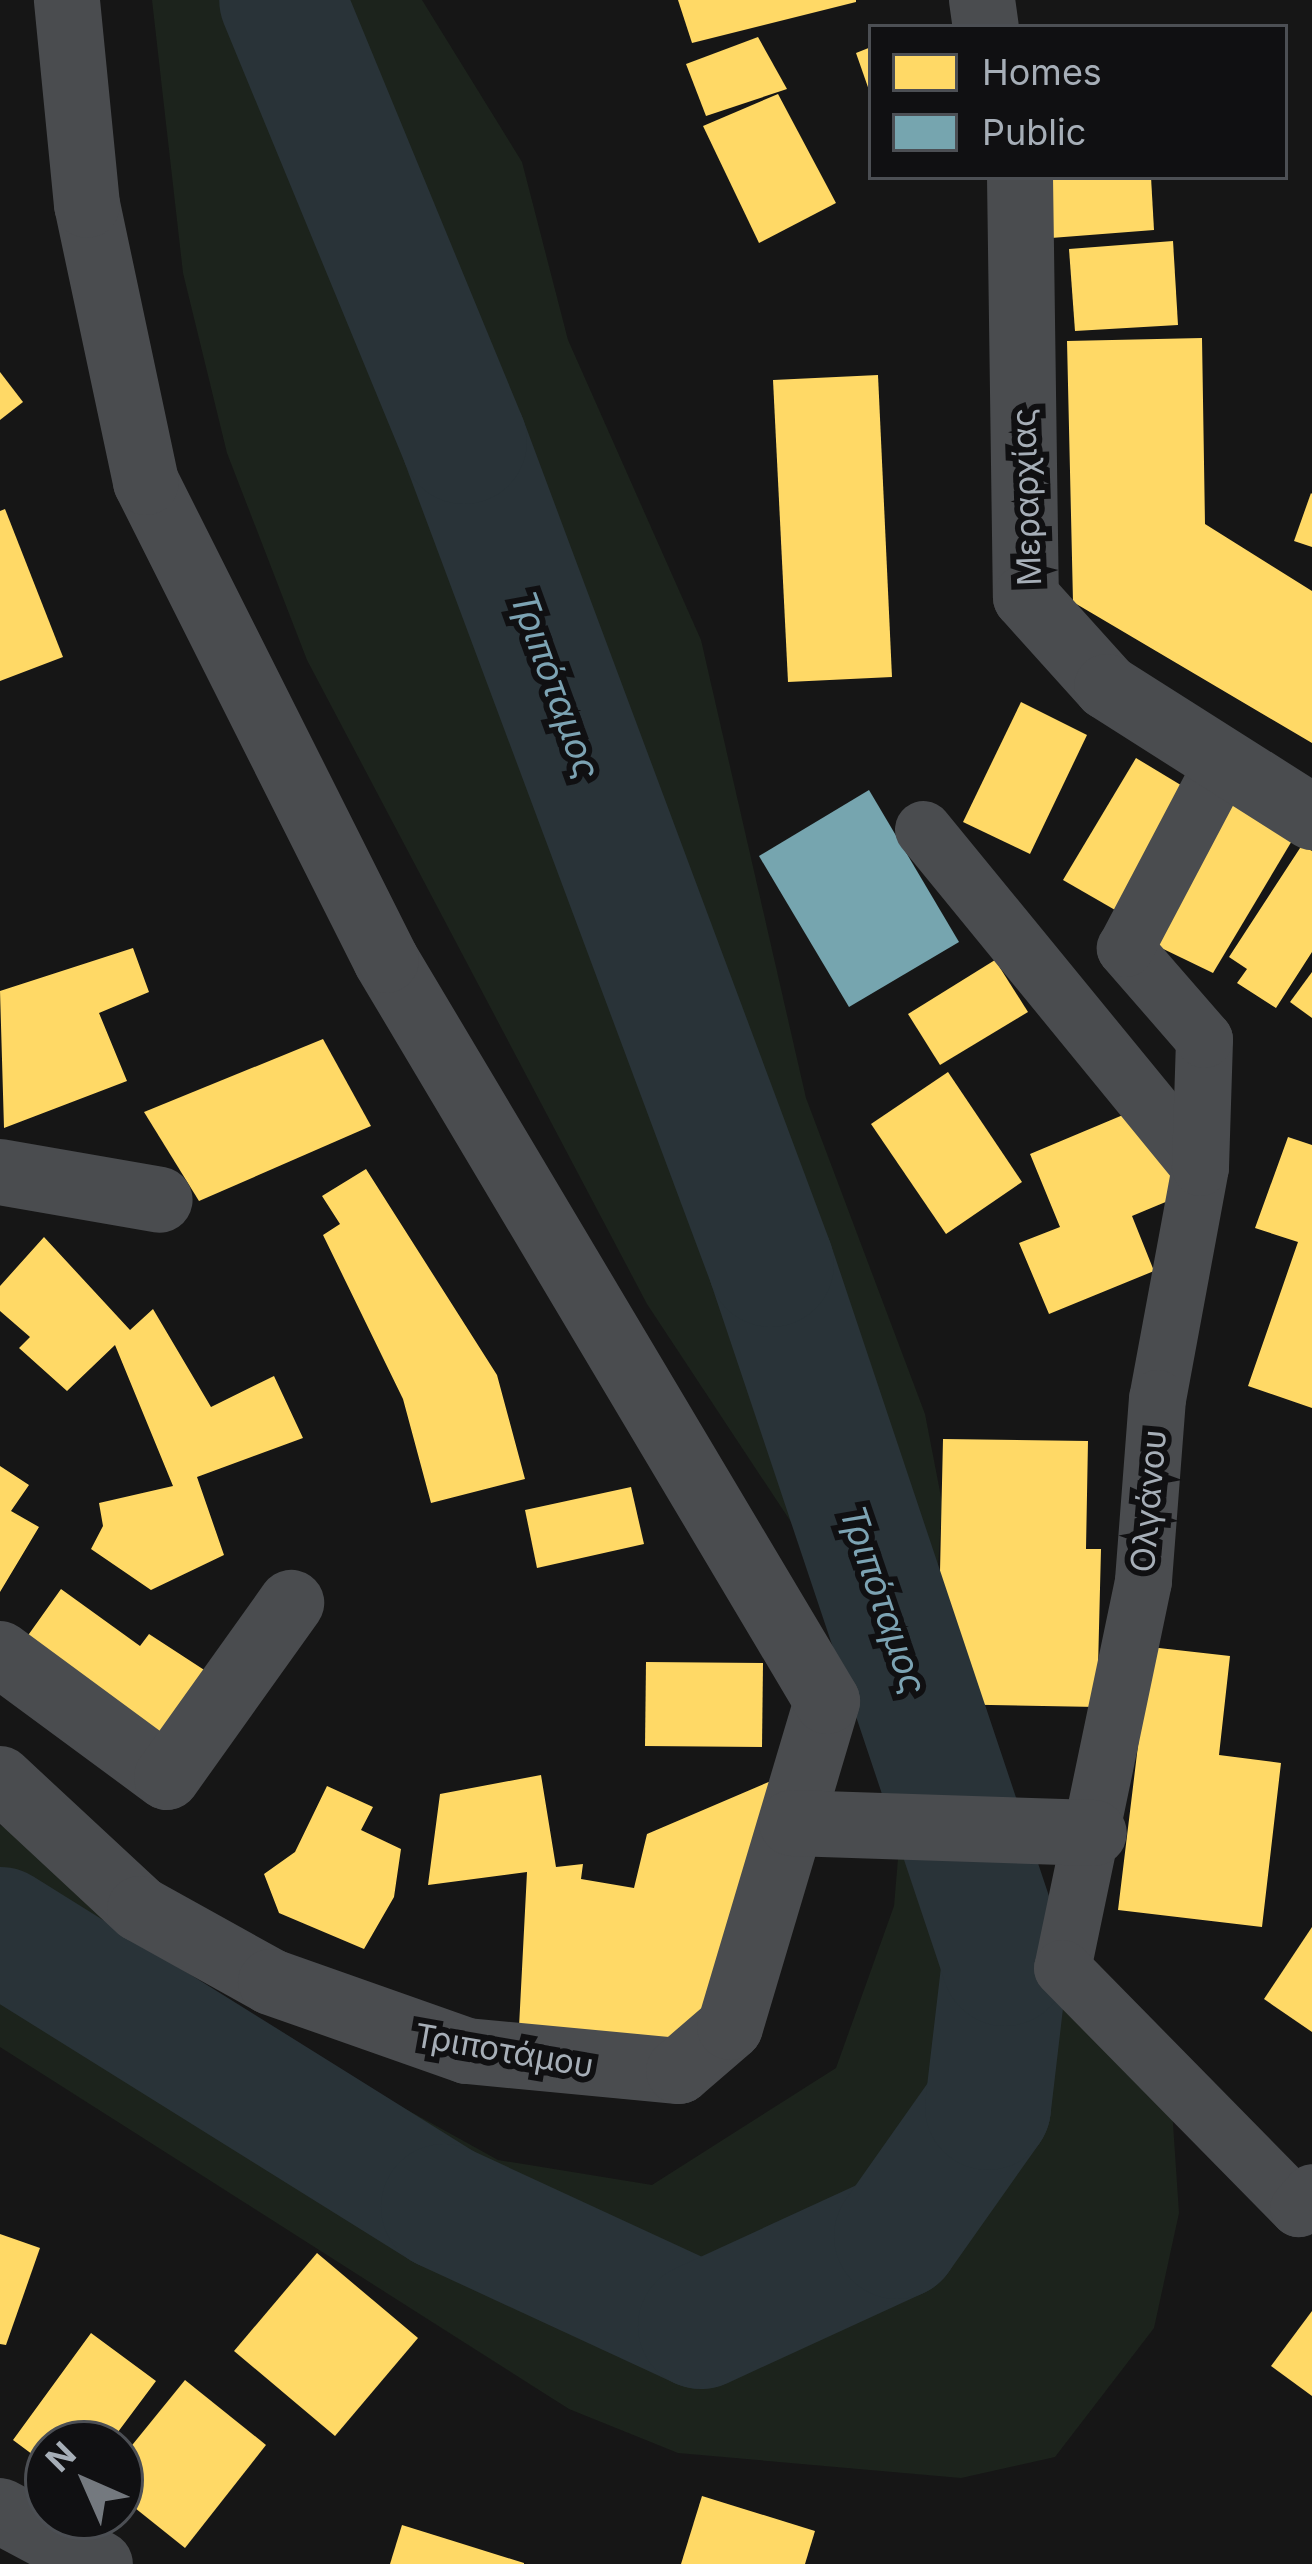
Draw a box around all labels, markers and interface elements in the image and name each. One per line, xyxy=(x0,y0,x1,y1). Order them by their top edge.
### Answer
legend xyxy=(868,24,1288,180)
text: Homes xyxy=(982,50,1102,94)
text: Public xyxy=(982,110,1086,154)
street label: Μεραρχίας xyxy=(1004,407,1050,587)
water label: Τριπόταμος xyxy=(501,585,609,785)
street label: Ολγάνου xyxy=(1123,1428,1175,1574)
water label: Τριπόταμος xyxy=(831,1500,935,1700)
street label: Τριποτάμου xyxy=(411,2016,597,2086)
north arrow xyxy=(24,2420,144,2540)
text: N xyxy=(38,2434,84,2480)

